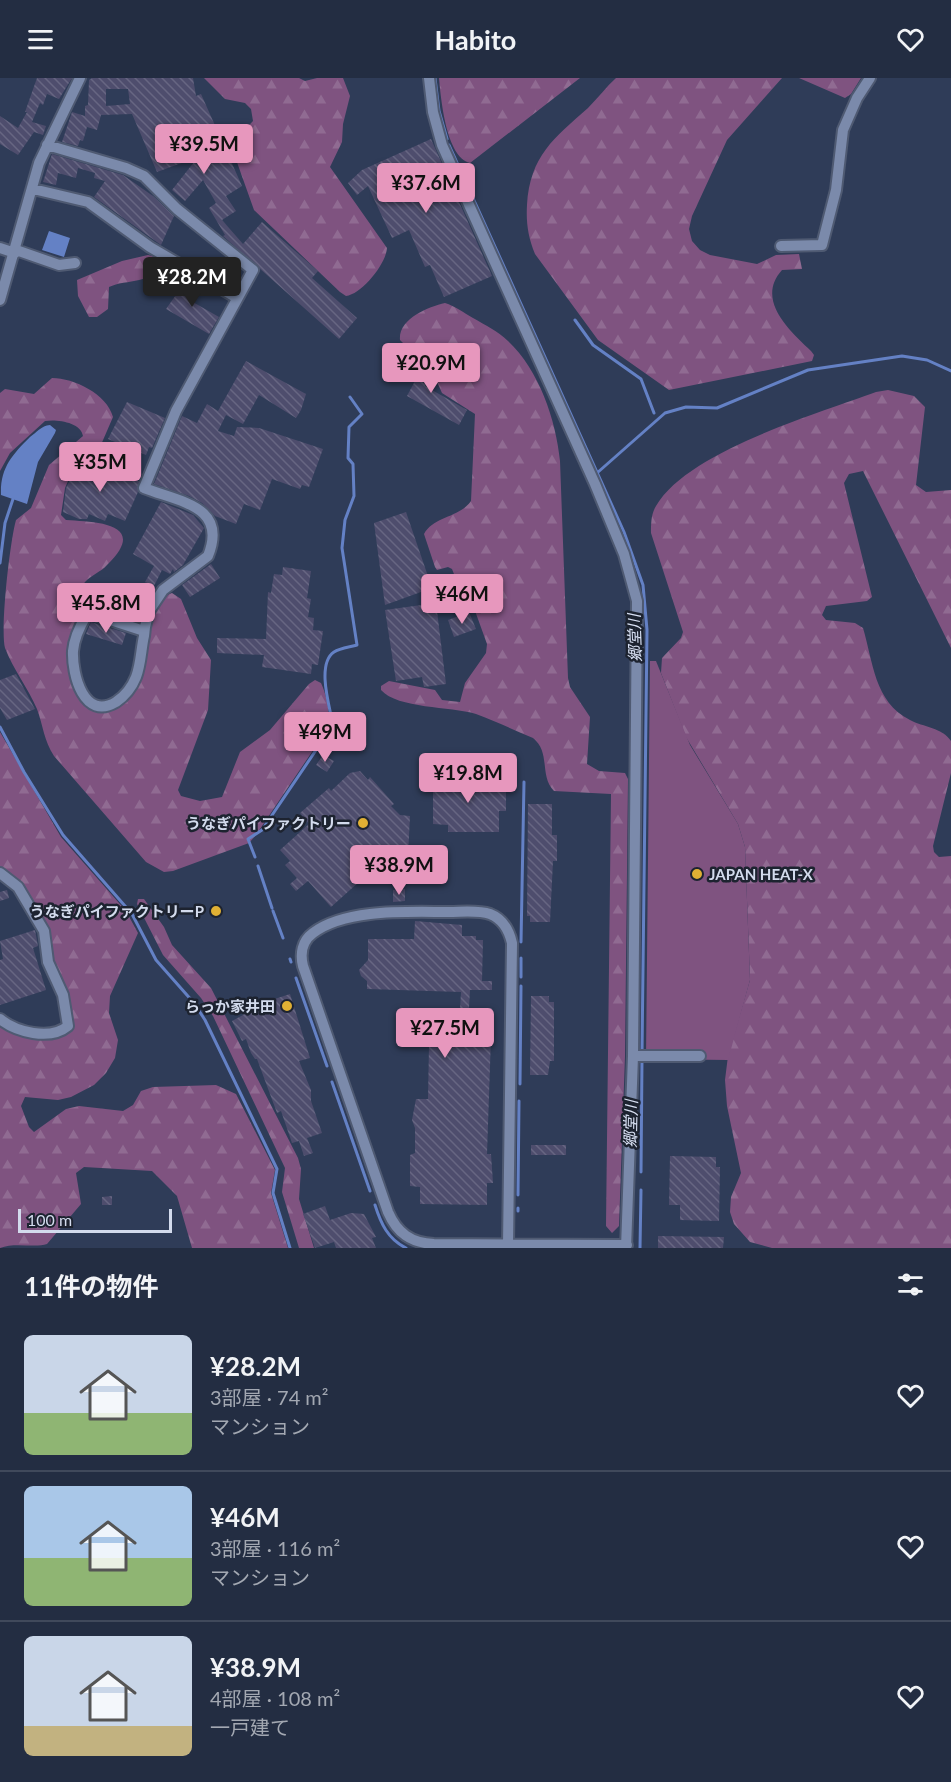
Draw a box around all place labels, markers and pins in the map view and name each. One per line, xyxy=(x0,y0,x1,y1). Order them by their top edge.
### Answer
pin: ¥39.5M xyxy=(155,124,253,175)
pin: ¥37.6M xyxy=(377,163,475,214)
pin: ¥28.2M xyxy=(143,257,241,308)
pin: ¥20.9M xyxy=(382,343,480,394)
pin: ¥35M xyxy=(64,442,136,493)
pin: ¥46M xyxy=(426,574,498,625)
pin: ¥45.8M xyxy=(57,583,155,634)
pin: ¥49M xyxy=(289,712,361,763)
pin: ¥19.8M xyxy=(419,753,517,804)
place label: うなぎパイファクトリー xyxy=(186,814,351,832)
marker: うなぎパイファクトリー xyxy=(356,816,370,830)
pin: ¥38.9M xyxy=(350,845,448,896)
place label: JAPAN HEAT-X xyxy=(709,865,814,883)
marker: JAPAN HEAT-X xyxy=(690,867,704,881)
place label: うなぎパイファクトリーP xyxy=(30,902,204,920)
marker: うなぎパイファクトリーP xyxy=(209,904,223,918)
place label: らっか家井田 xyxy=(185,997,275,1015)
marker: らっか家井田 xyxy=(280,999,294,1013)
pin: ¥27.5M xyxy=(396,1008,494,1059)

